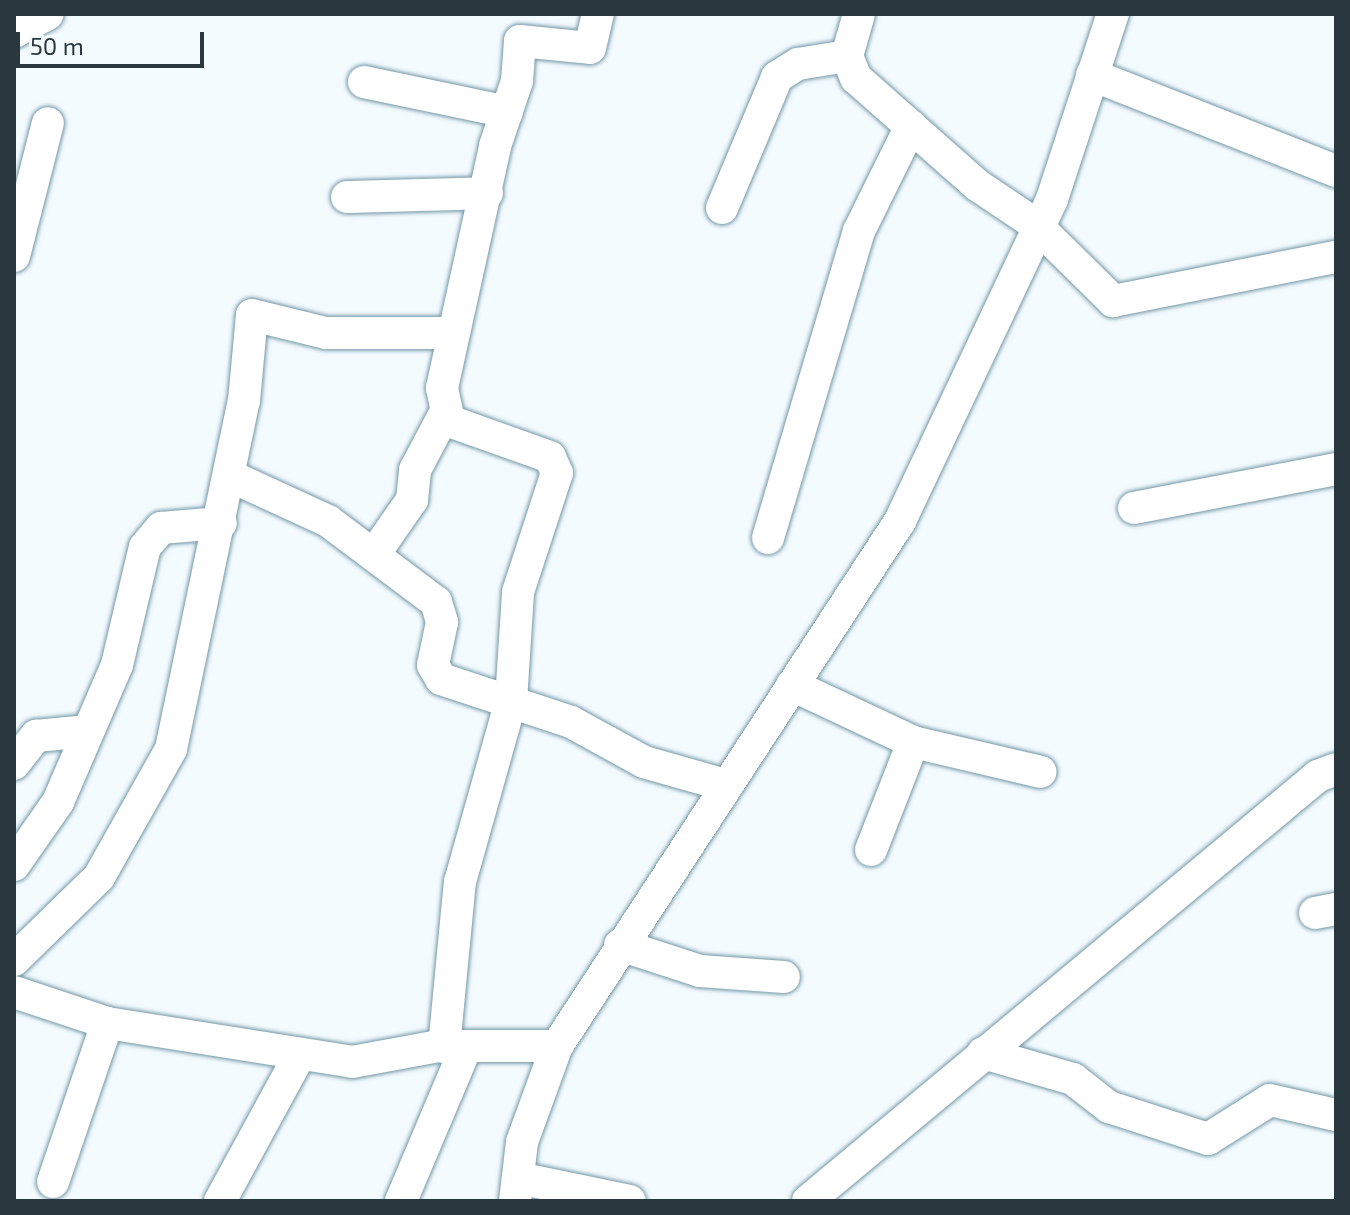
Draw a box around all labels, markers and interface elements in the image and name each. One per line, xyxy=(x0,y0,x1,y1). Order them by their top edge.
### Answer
scale bar xyxy=(20,16,208,66)
text: 50 m xyxy=(30,31,84,60)

